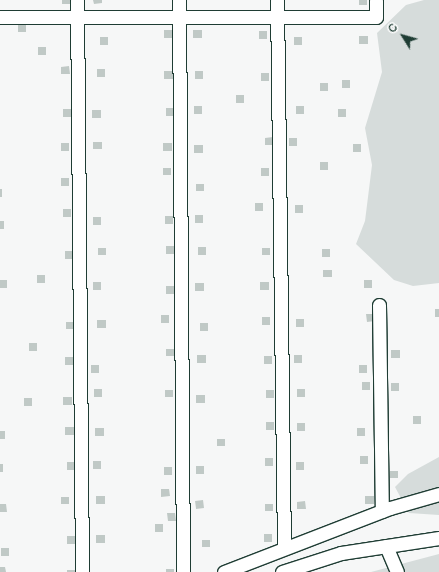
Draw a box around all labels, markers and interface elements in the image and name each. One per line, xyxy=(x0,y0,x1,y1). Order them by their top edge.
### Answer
north arrow xyxy=(383,16,423,56)
text: С xyxy=(386,22,401,35)

